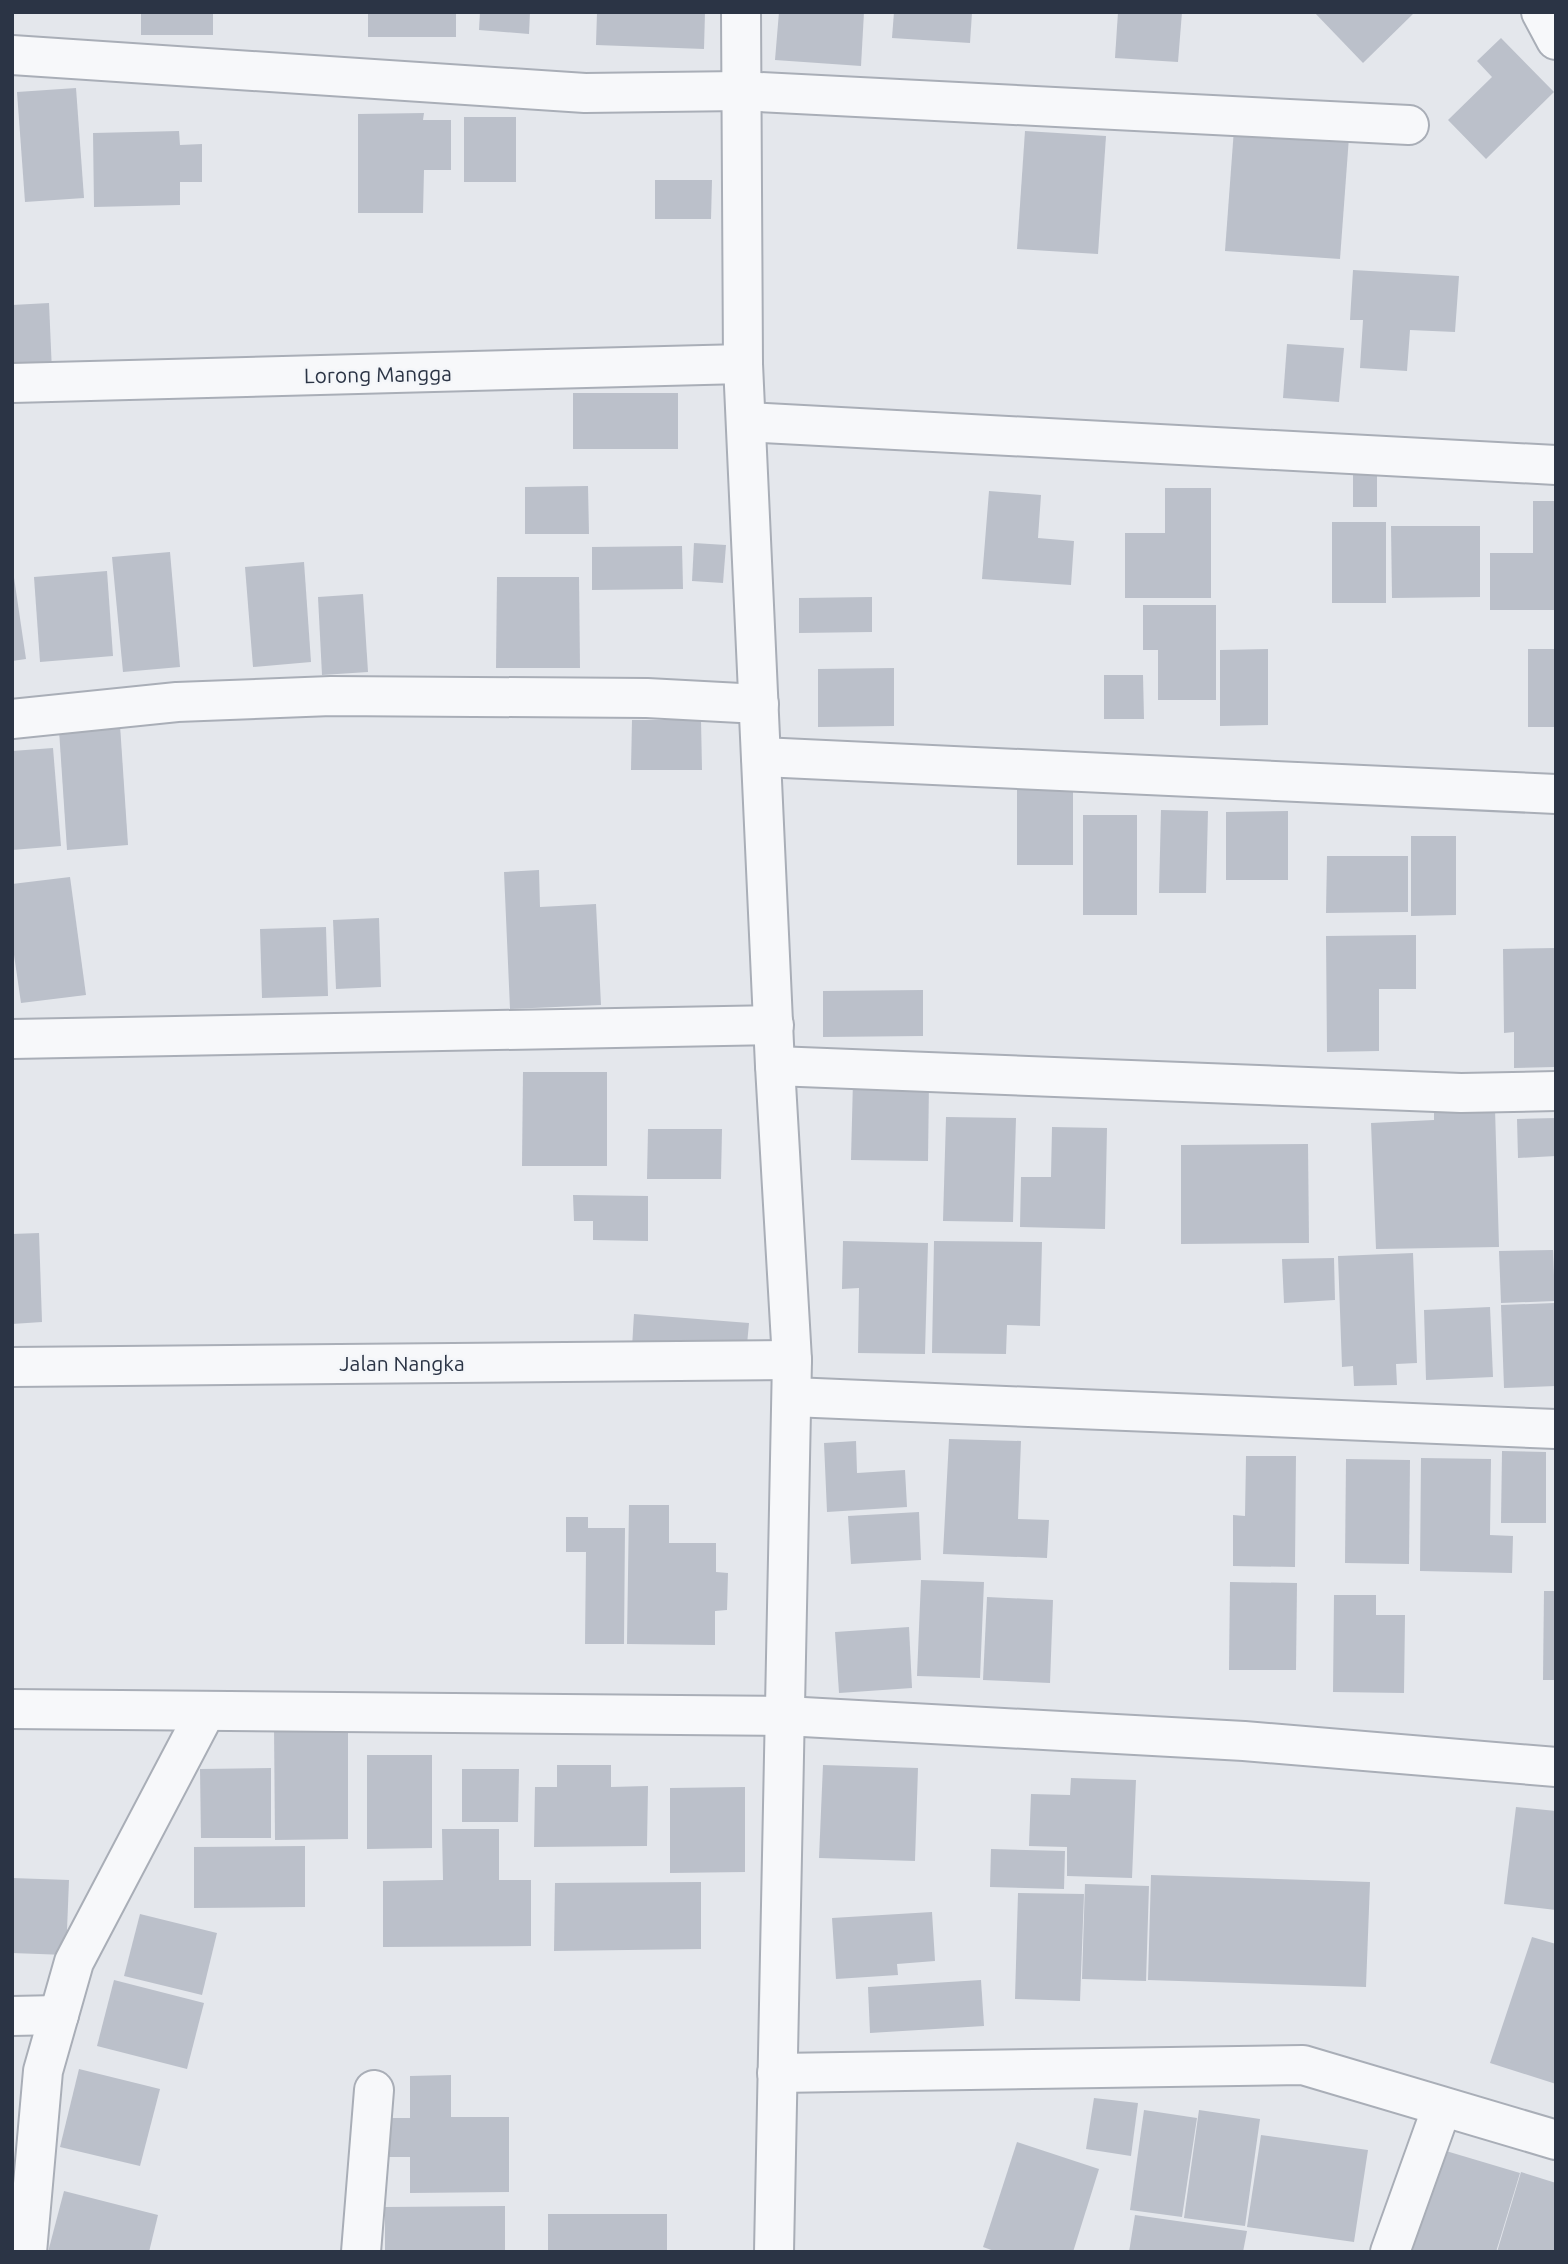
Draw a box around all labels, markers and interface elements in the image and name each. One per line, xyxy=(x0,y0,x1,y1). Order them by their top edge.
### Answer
street label: Lorong Mangga xyxy=(304,361,452,387)
street label: Jalan Nangka xyxy=(339,1351,465,1375)

